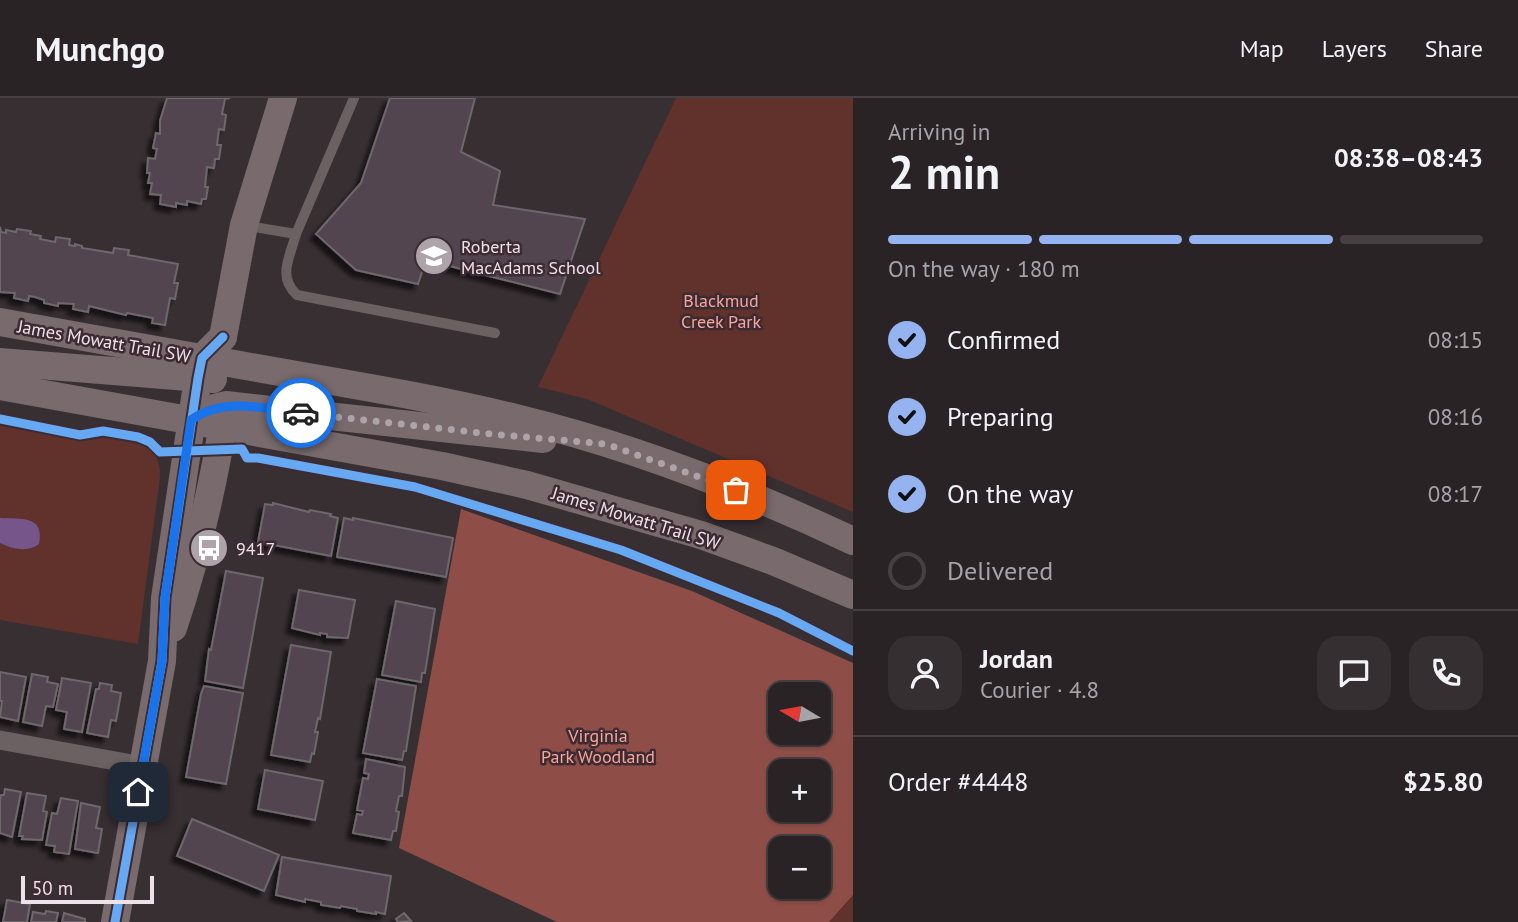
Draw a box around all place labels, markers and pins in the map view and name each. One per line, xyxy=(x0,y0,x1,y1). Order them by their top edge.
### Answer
school or university icon: Roberta MacAdams School xyxy=(413,235,455,277)
place label: Roberta MacAdams School xyxy=(461,235,601,279)
pin xyxy=(706,460,766,520)
bus stop icon: 9417 xyxy=(188,527,230,569)
place label: 9417 xyxy=(236,537,275,560)
pin xyxy=(108,762,168,822)

